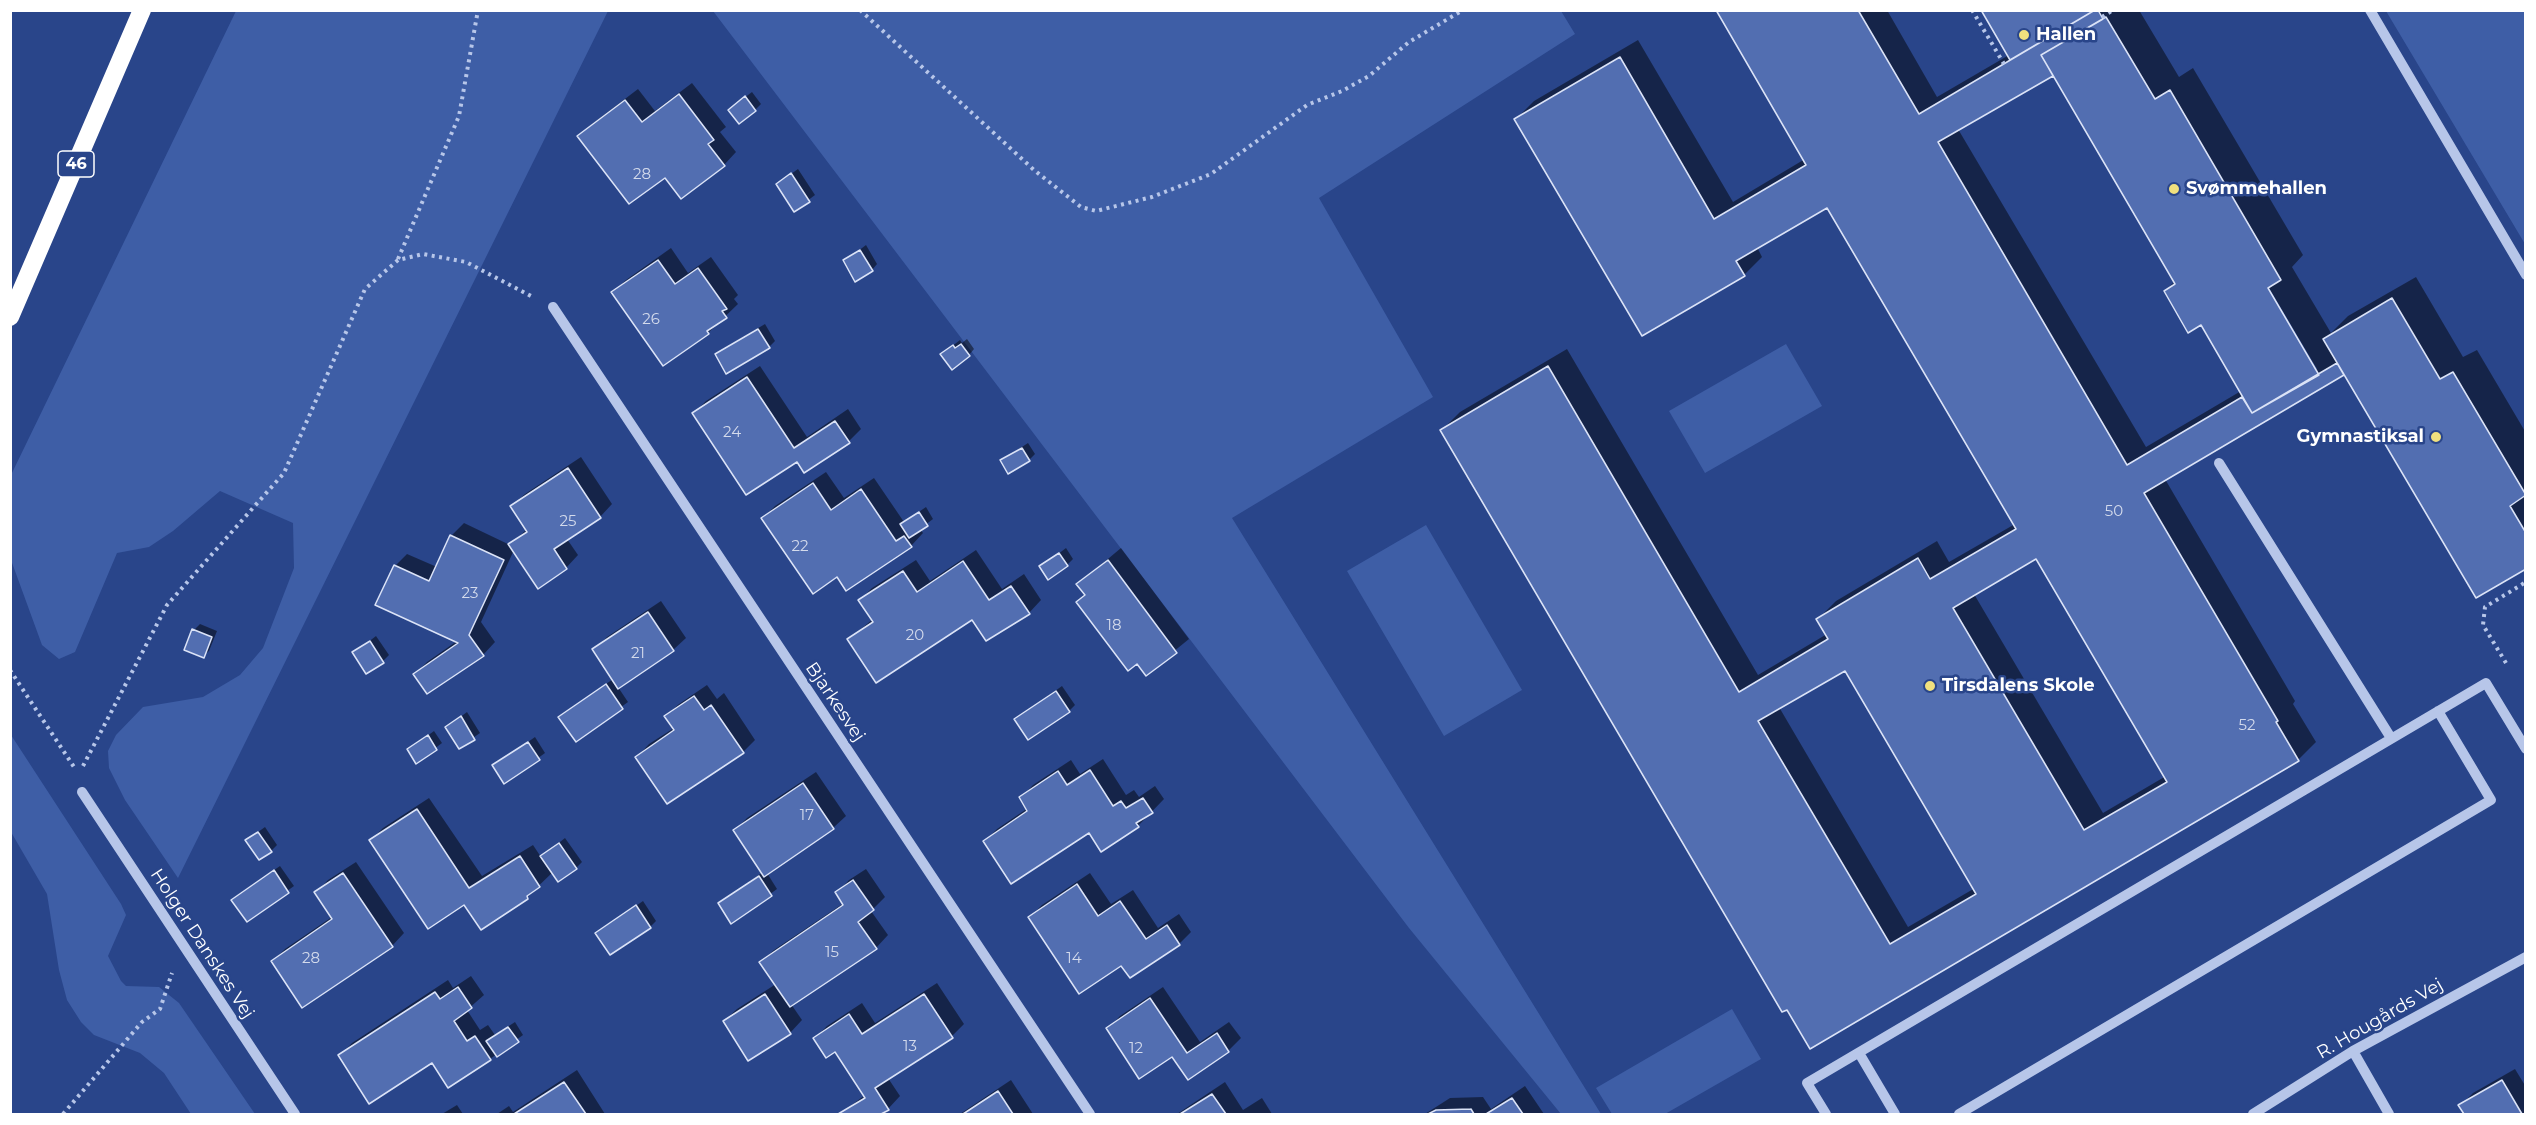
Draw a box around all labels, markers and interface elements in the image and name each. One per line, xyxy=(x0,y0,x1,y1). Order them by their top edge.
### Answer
place label: Hallen xyxy=(2036,24,2096,46)
marker: Hallen xyxy=(2017,28,2031,42)
road number: 46 xyxy=(58,151,94,177)
house number: 28 xyxy=(633,166,651,184)
place label: Svømmehallen xyxy=(2186,178,2327,200)
marker: Svømmehallen xyxy=(2167,182,2181,196)
house number: 26 xyxy=(642,311,660,329)
house number: 24 xyxy=(723,424,741,442)
place label: Gymnastiksal xyxy=(2297,426,2424,448)
marker: Gymnastiksal xyxy=(2429,430,2443,444)
house number: 50 xyxy=(2105,503,2123,521)
house number: 25 xyxy=(559,513,577,531)
house number: 22 xyxy=(791,538,809,556)
house number: 23 xyxy=(462,585,478,603)
house number: 18 xyxy=(1107,617,1121,635)
house number: 20 xyxy=(906,627,924,645)
house number: 21 xyxy=(631,645,645,663)
street label: Bjarkesvej xyxy=(801,658,869,746)
place label: Tirsdalens Skole xyxy=(1942,675,2095,697)
marker: Tirsdalens Skole xyxy=(1923,679,1937,693)
house number: 52 xyxy=(2239,717,2255,735)
house number: 17 xyxy=(800,807,814,825)
street label: Holger Danskes Vej xyxy=(145,865,259,1023)
house number: 15 xyxy=(825,944,839,962)
house number: 28 xyxy=(302,950,320,968)
house number: 14 xyxy=(1066,950,1082,968)
street label: R. Hougårds Vej xyxy=(2313,974,2447,1064)
house number: 13 xyxy=(903,1038,917,1056)
house number: 12 xyxy=(1129,1040,1143,1058)

